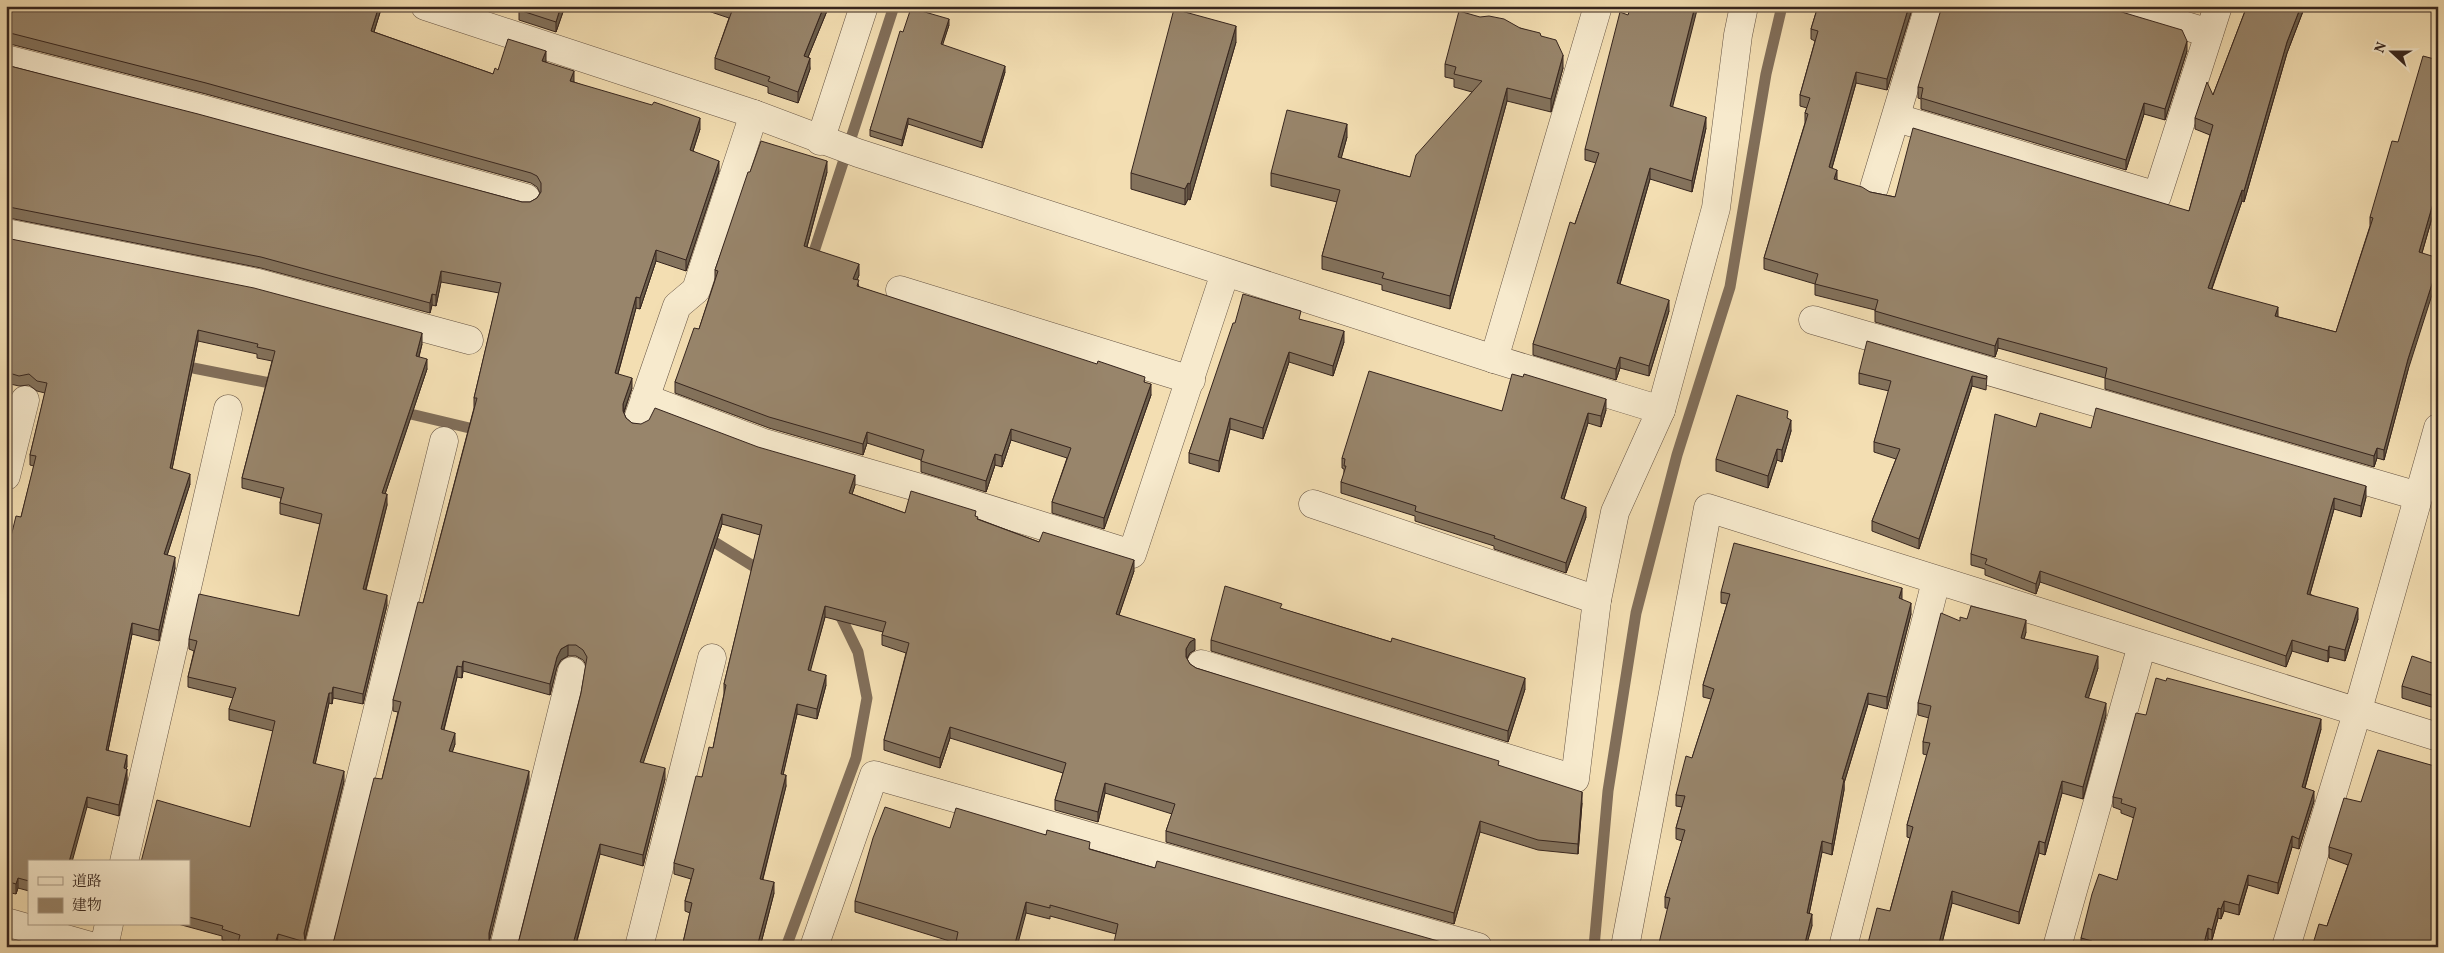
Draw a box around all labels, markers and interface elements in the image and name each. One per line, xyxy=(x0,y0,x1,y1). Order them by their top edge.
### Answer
north arrow xyxy=(2366,28,2416,78)
text: N xyxy=(2371,40,2392,56)
legend xyxy=(28,860,190,926)
text: 道路 xyxy=(72,872,102,893)
text: 建物 xyxy=(72,896,102,917)

